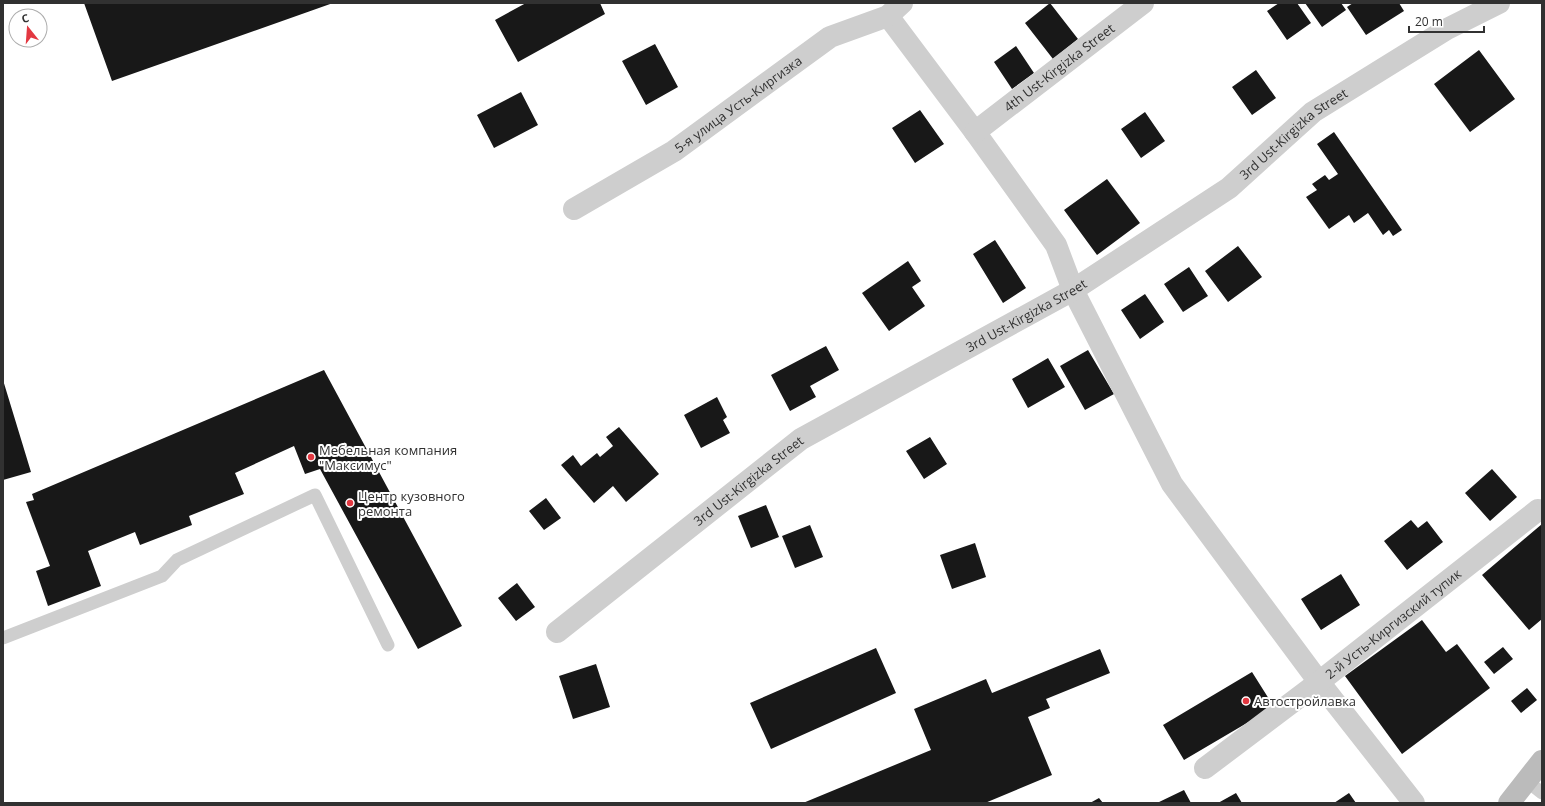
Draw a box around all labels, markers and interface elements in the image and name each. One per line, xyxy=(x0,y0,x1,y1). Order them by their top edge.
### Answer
north arrow xyxy=(8,8,48,48)
scale bar xyxy=(1409,8,1484,34)
text: С xyxy=(19,10,30,26)
text: 20 m xyxy=(1415,13,1443,30)
street label: 4th Ust-Kirgizka Street xyxy=(1000,19,1118,116)
street label: 5-я улица Усть-Киргизка xyxy=(671,52,805,157)
street label: 3rd Ust-Kirgizka Street xyxy=(1235,84,1351,184)
street label: 3rd Ust-Kirgizka Street xyxy=(963,274,1090,356)
street label: 3rd Ust-Kirgizka Street xyxy=(690,431,807,530)
place label: Мебельная компания "Максимус" xyxy=(319,441,457,474)
marker: Мебельная компания "Максимус" xyxy=(306,452,316,462)
place label: Центр кузовного ремонта xyxy=(358,487,465,520)
marker: Центр кузовного ремонта xyxy=(345,498,355,508)
street label: 2-й Усть-Киргизский тупик xyxy=(1321,565,1465,683)
place label: Автостройлавка xyxy=(1254,692,1356,710)
marker: Автостройлавка xyxy=(1241,696,1251,706)

